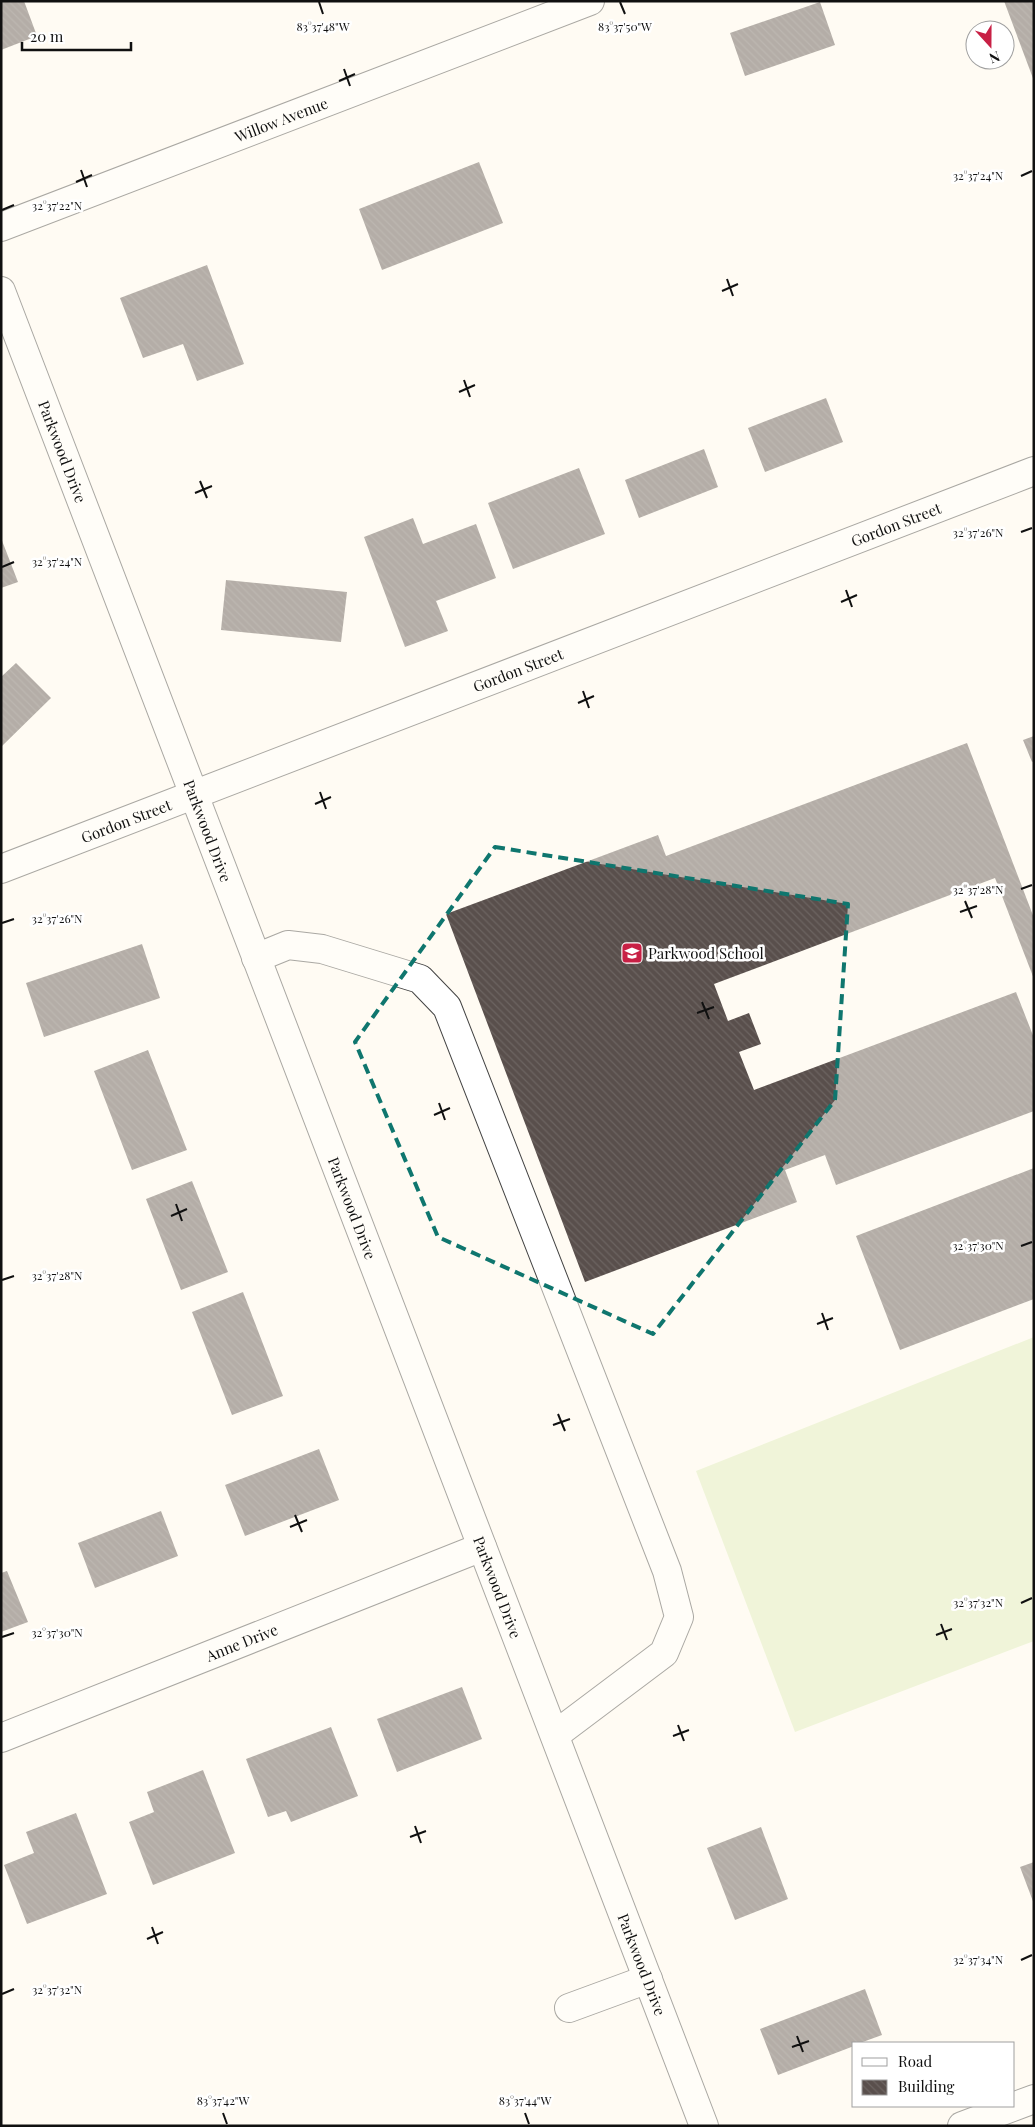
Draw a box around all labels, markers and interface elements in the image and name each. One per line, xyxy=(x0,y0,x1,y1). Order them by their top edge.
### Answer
text: 83°37'48"W xyxy=(296,18,350,34)
text: 83°37'50"W xyxy=(598,18,652,34)
scale bar xyxy=(22,20,131,52)
north arrow xyxy=(965,20,1015,70)
text: 20 m xyxy=(30,26,64,46)
text: N xyxy=(987,47,1003,68)
street label: Willow Avenue xyxy=(231,93,330,147)
text: 32°37'24"N xyxy=(953,167,1004,183)
text: 32°37'22"N xyxy=(32,197,83,213)
street label: Parkwood Drive xyxy=(34,398,91,506)
street label: Gordon Street xyxy=(848,498,945,551)
text: 32°37'26"N xyxy=(953,524,1004,540)
text: 32°37'24"N xyxy=(32,553,83,569)
street label: Gordon Street xyxy=(470,643,567,696)
street label: Parkwood Drive xyxy=(179,777,236,885)
street label: Gordon Street xyxy=(78,794,175,847)
text: 32°37'28"N xyxy=(952,881,1004,897)
text: 32°37'26"N xyxy=(32,910,83,926)
school or university icon: Parkwood School xyxy=(620,941,644,965)
place label: Parkwood School xyxy=(648,943,764,963)
street label: Parkwood Drive xyxy=(324,1154,381,1262)
text: 32°37'30"N xyxy=(952,1237,1004,1253)
text: 32°37'28"N xyxy=(31,1267,83,1283)
street label: Parkwood Drive xyxy=(469,1533,526,1641)
text: 32°37'32"N xyxy=(953,1594,1004,1610)
street label: Anne Drive xyxy=(202,1619,280,1666)
text: 32°37'30"N xyxy=(31,1624,83,1640)
street label: Parkwood Drive xyxy=(613,1910,671,2018)
text: 32°37'34"N xyxy=(953,1951,1004,1967)
text: 32°37'32"N xyxy=(32,1981,83,1997)
legend xyxy=(852,2042,1015,2107)
text: Road xyxy=(898,2051,932,2071)
text: Building xyxy=(898,2076,955,2096)
text: 83°37'42"W xyxy=(197,2092,249,2108)
text: 83°37'44"W xyxy=(499,2092,551,2108)

